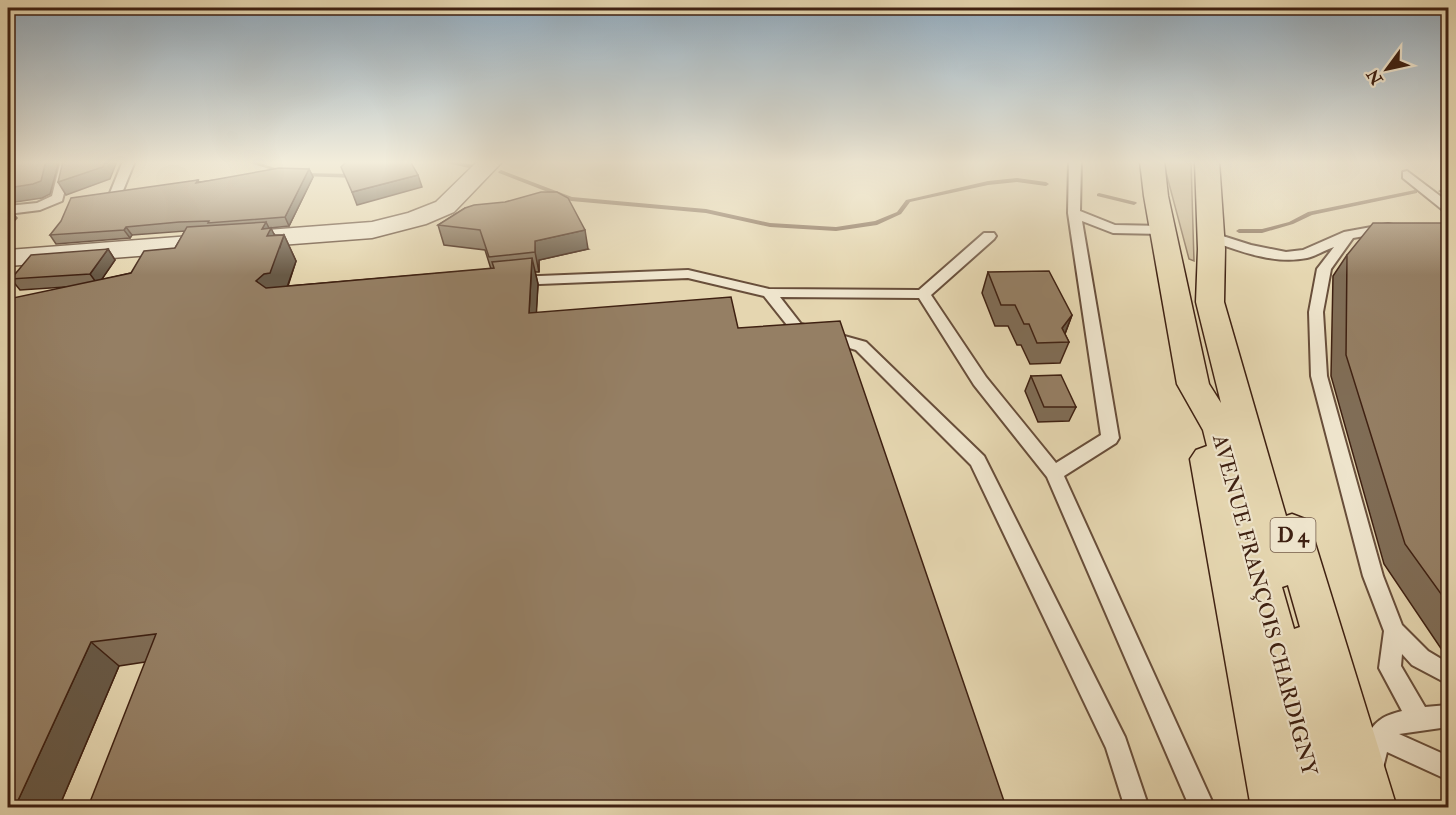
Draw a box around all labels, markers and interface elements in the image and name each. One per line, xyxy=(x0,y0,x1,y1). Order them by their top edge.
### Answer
north arrow xyxy=(1357,39,1417,99)
text: N xyxy=(1363,65,1388,89)
street label: AVENUE FRANÇOIS CHARDIGNY xyxy=(1206,430,1323,779)
road number: D 4 xyxy=(1270,518,1316,552)

